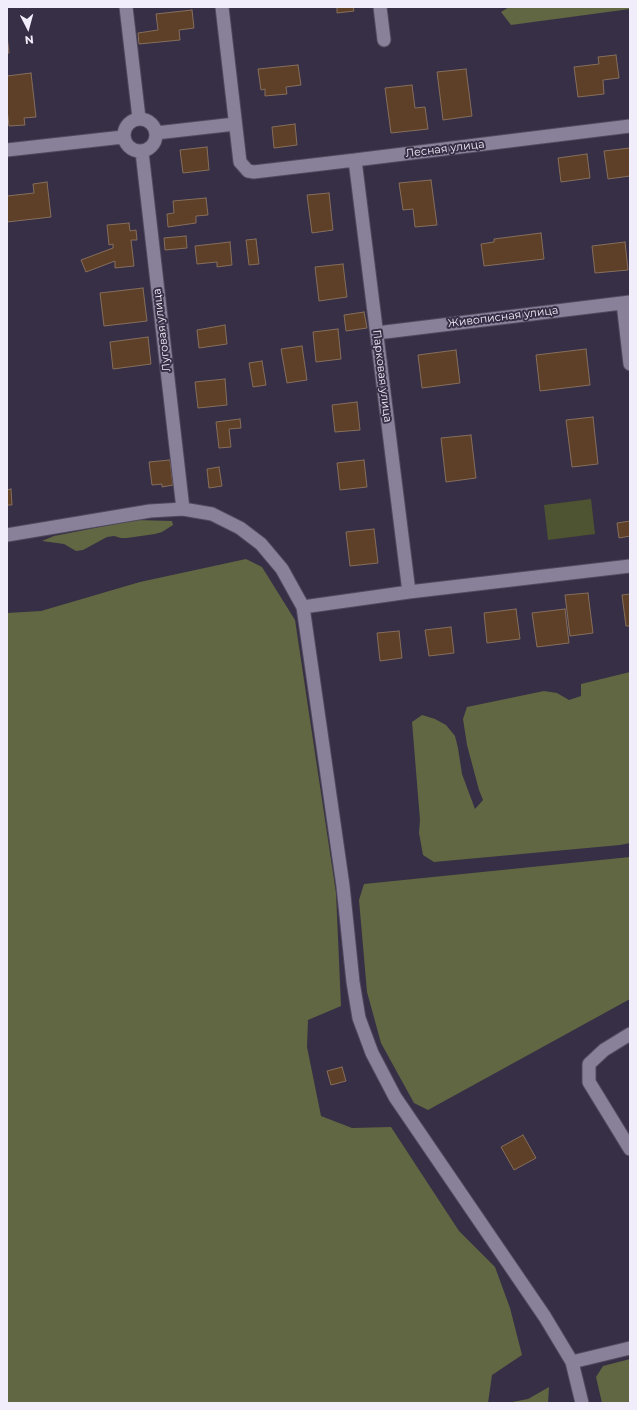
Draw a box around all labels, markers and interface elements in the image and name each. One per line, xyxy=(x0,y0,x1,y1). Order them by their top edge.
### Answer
north arrow xyxy=(8,8,48,48)
text: N xyxy=(24,33,34,47)
street label: Лесная улица xyxy=(405,138,485,160)
street label: Луговая улица xyxy=(150,288,174,372)
street label: Живописная улица xyxy=(447,304,559,330)
street label: Парковая улица xyxy=(370,329,394,423)

